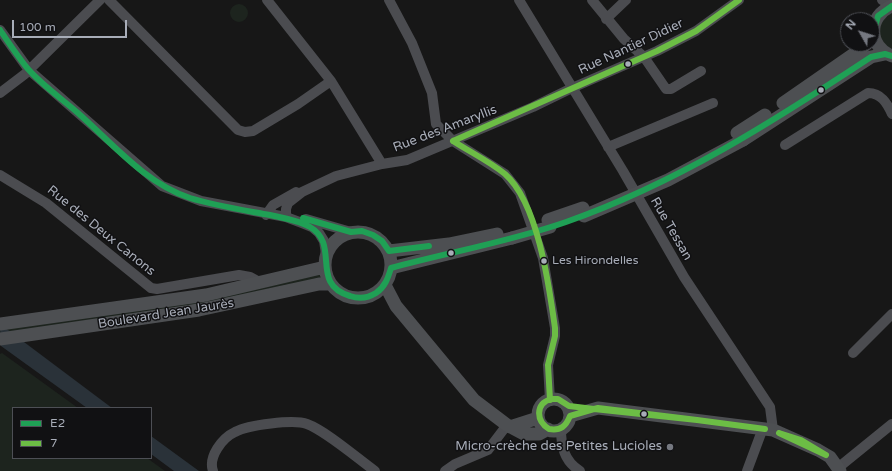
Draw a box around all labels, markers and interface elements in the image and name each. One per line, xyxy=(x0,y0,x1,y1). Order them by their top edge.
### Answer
scale bar xyxy=(14,12,129,38)
north arrow xyxy=(840,12,880,52)
street label: Rue Nantier Didier xyxy=(576,16,686,78)
text: N xyxy=(843,17,859,32)
text: 100 m xyxy=(19,20,56,34)
unlabelled marker xyxy=(623,59,633,69)
unlabelled marker xyxy=(816,85,826,95)
street label: Rue des Amaryllis xyxy=(391,102,499,156)
street label: Rue des Deux Canons xyxy=(44,183,158,279)
street label: Rue Tessan xyxy=(647,195,695,263)
unlabelled marker xyxy=(446,248,456,258)
place label: Les Hirondelles xyxy=(552,254,638,268)
marker: Les Hirondelles xyxy=(539,256,549,266)
street label: Boulevard Jean Jaurès xyxy=(97,296,235,332)
legend xyxy=(12,407,152,459)
unlabelled marker xyxy=(639,409,649,419)
text: E2 xyxy=(50,416,65,430)
text: 7 xyxy=(50,436,58,450)
place label: Micro-crèche des Petites Lucioles xyxy=(455,439,662,455)
marker: Micro-crèche des Petites Lucioles xyxy=(665,442,675,452)

